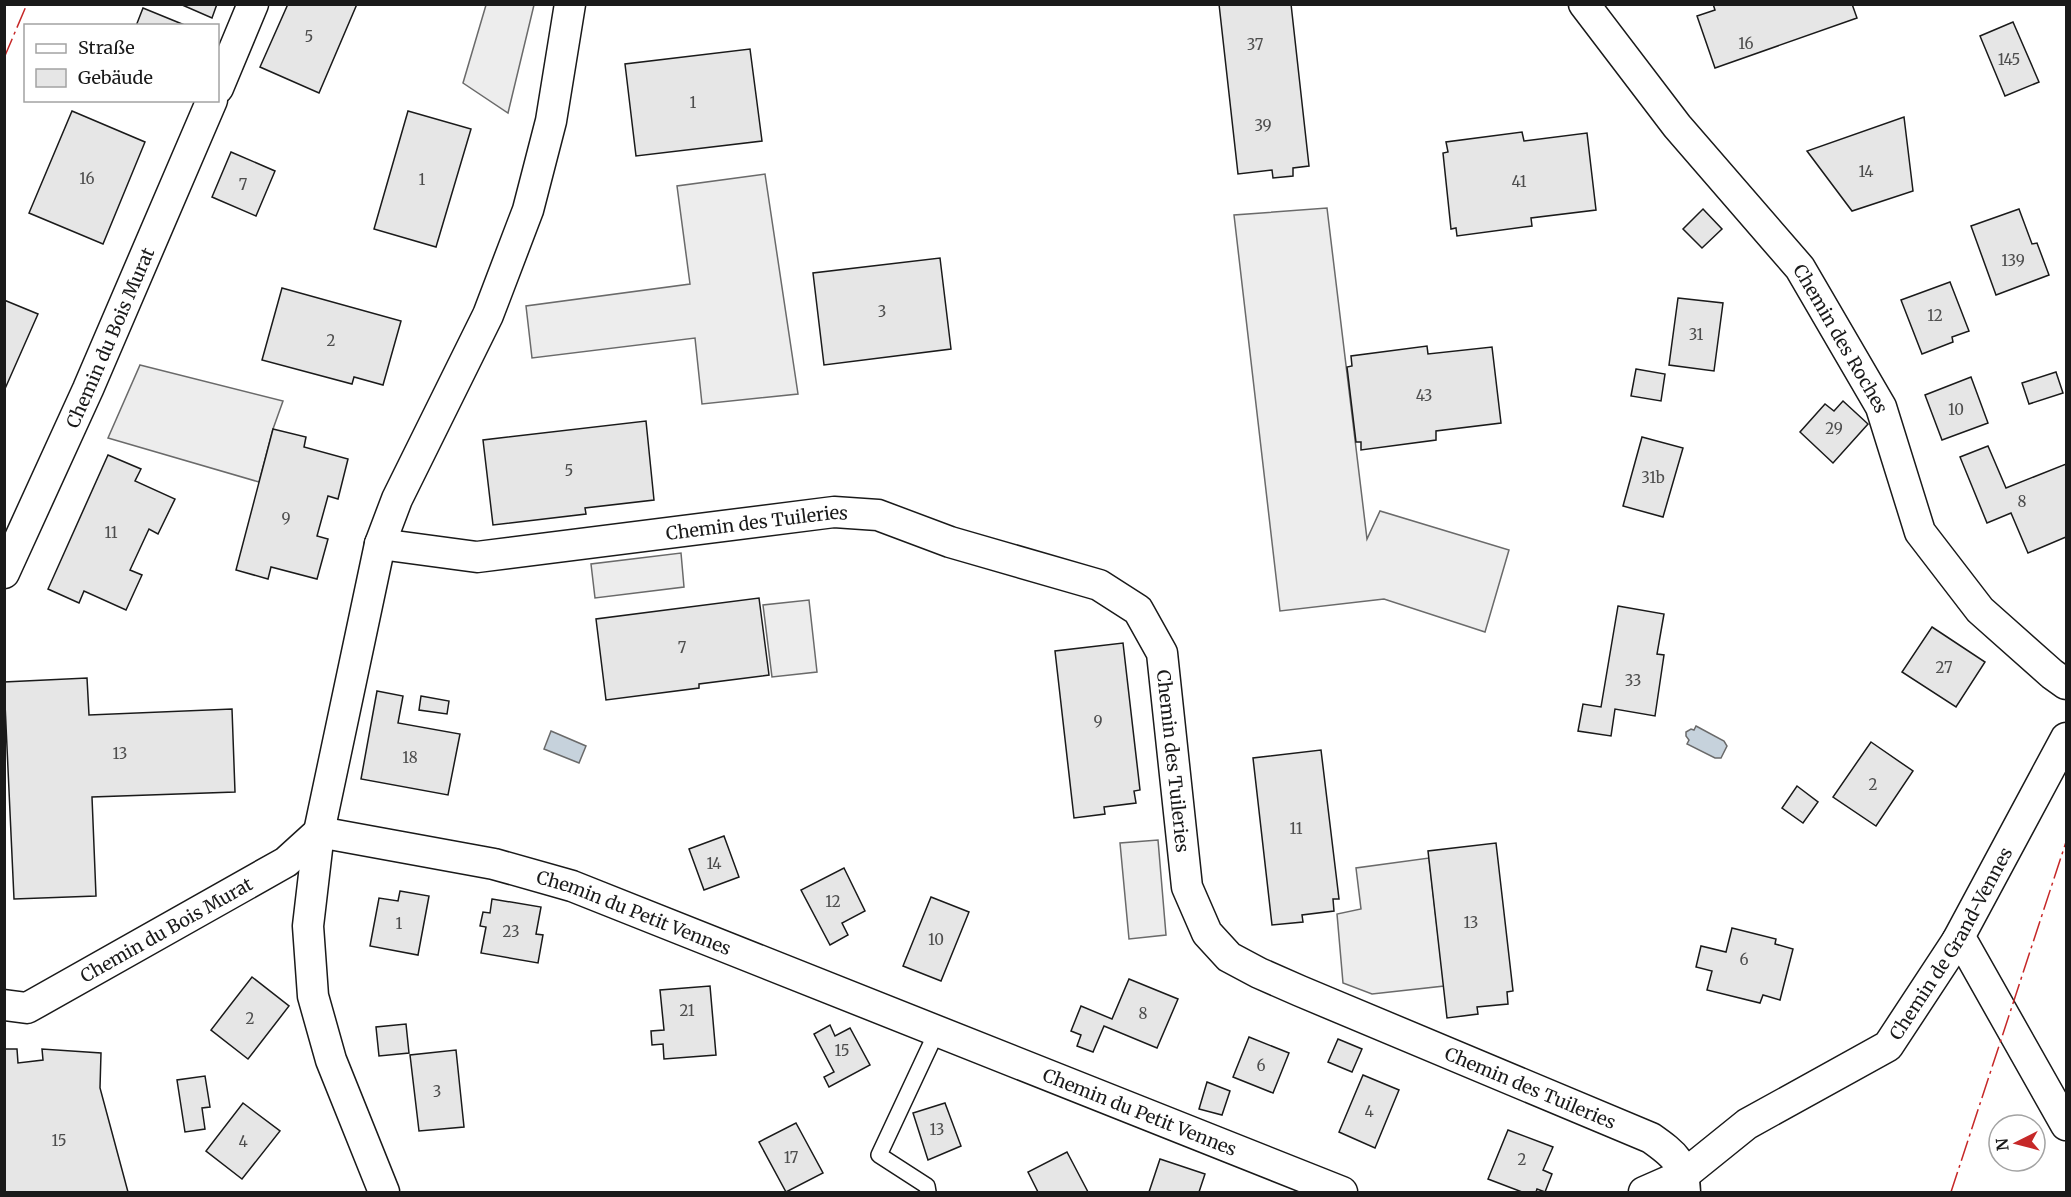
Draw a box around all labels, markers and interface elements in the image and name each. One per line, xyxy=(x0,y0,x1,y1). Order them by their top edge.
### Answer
legend xyxy=(24,24,219,102)
house number: 5 xyxy=(305,27,313,46)
house number: 16 xyxy=(1738,34,1754,53)
house number: 37 xyxy=(1247,35,1264,54)
text: Straße xyxy=(78,36,135,59)
house number: 145 xyxy=(1998,50,2020,69)
text: Gebäude xyxy=(78,66,153,89)
house number: 1 xyxy=(690,93,697,112)
house number: 39 xyxy=(1254,116,1272,135)
house number: 14 xyxy=(1858,162,1874,181)
house number: 16 xyxy=(79,169,95,188)
house number: 1 xyxy=(419,170,426,189)
house number: 41 xyxy=(1512,172,1527,191)
house number: 7 xyxy=(239,175,248,194)
street label: Chemin du Bois Murat xyxy=(60,244,159,431)
house number: 139 xyxy=(2001,251,2025,270)
street label: Chemin des Roches xyxy=(1789,260,1894,416)
house number: 3 xyxy=(878,302,886,321)
house number: 12 xyxy=(1927,306,1943,325)
house number: 31 xyxy=(1689,325,1704,344)
house number: 2 xyxy=(327,331,336,350)
house number: 43 xyxy=(1416,386,1432,405)
house number: 10 xyxy=(1948,400,1964,419)
house number: 29 xyxy=(1825,419,1843,438)
house number: 5 xyxy=(565,461,573,480)
house number: 31b xyxy=(1641,468,1665,487)
house number: 8 xyxy=(2018,492,2027,511)
street label: Chemin des Tuileries xyxy=(665,500,849,545)
house number: 9 xyxy=(281,509,291,528)
house number: 11 xyxy=(104,523,118,542)
house number: 7 xyxy=(678,638,687,657)
house number: 27 xyxy=(1936,658,1953,677)
street label: Chemin des Tuileries xyxy=(1152,669,1195,854)
house number: 33 xyxy=(1625,671,1641,690)
house number: 9 xyxy=(1093,712,1103,731)
house number: 13 xyxy=(113,744,127,763)
house number: 18 xyxy=(402,748,418,767)
house number: 2 xyxy=(1869,775,1878,794)
house number: 11 xyxy=(1289,819,1303,838)
street label: Chemin de Grand-Vennes xyxy=(1884,843,2017,1044)
house number: 14 xyxy=(706,854,722,873)
street label: Chemin du Petit Vennes xyxy=(534,865,735,960)
street label: Chemin du Bois Murat xyxy=(76,872,256,987)
house number: 12 xyxy=(825,892,841,911)
house number: 13 xyxy=(1464,913,1478,932)
house number: 1 xyxy=(396,914,403,933)
house number: 23 xyxy=(503,922,519,941)
house number: 10 xyxy=(928,930,944,949)
house number: 6 xyxy=(1739,950,1749,969)
house number: 21 xyxy=(679,1001,695,1020)
house number: 8 xyxy=(1139,1004,1148,1023)
house number: 2 xyxy=(246,1009,255,1028)
house number: 15 xyxy=(834,1041,850,1060)
street label: Chemin des Tuileries xyxy=(1441,1041,1620,1134)
house number: 6 xyxy=(1256,1056,1266,1075)
street label: Chemin du Petit Vennes xyxy=(1040,1063,1240,1161)
house number: 3 xyxy=(433,1082,441,1101)
house number: 4 xyxy=(1364,1102,1374,1121)
north arrow xyxy=(1987,1113,2047,1173)
house number: 13 xyxy=(930,1120,944,1139)
house number: 15 xyxy=(51,1131,67,1150)
house number: 4 xyxy=(238,1132,248,1151)
text: N xyxy=(1991,1137,2013,1152)
house number: 17 xyxy=(784,1148,799,1167)
house number: 2 xyxy=(1518,1150,1527,1169)

